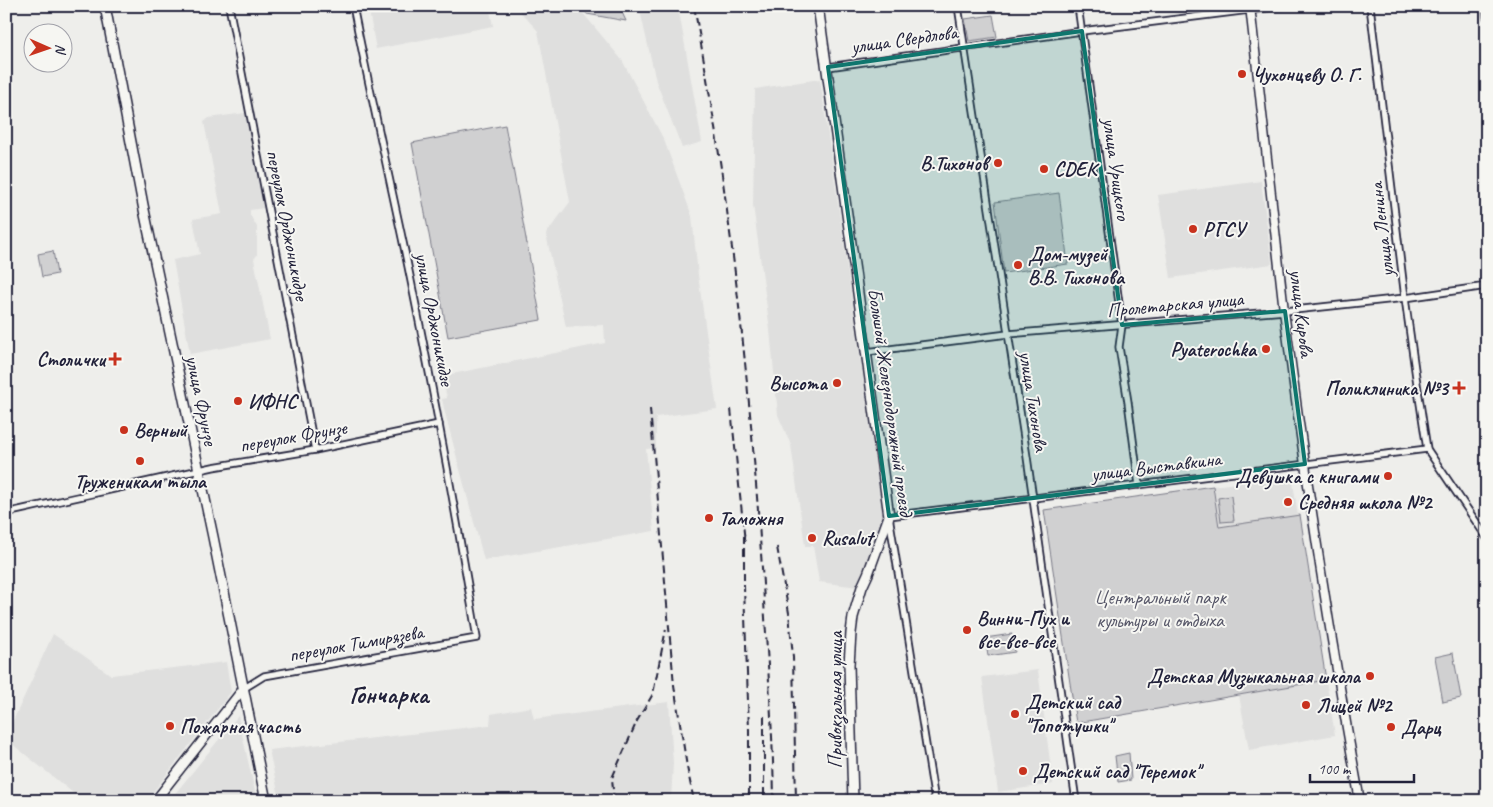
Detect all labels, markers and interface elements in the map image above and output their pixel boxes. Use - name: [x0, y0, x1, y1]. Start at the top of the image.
- street label: улица Свердлова: [848, 19, 961, 59]
- north arrow: [22, 22, 72, 72]
- text: N: [52, 44, 69, 55]
- place label: Чухонцеву О. Г.: [1252, 62, 1362, 87]
- marker: Чухонцеву О. Г.: [1236, 68, 1248, 80]
- street label: улица Урицкого: [1097, 115, 1136, 223]
- street label: переулок Орджоникидзе: [261, 148, 315, 304]
- place label: В.Тихонов: [920, 151, 992, 176]
- marker: В.Тихонов: [992, 157, 1004, 169]
- place label: CDEK: [1054, 157, 1100, 182]
- marker: CDEK: [1038, 163, 1050, 175]
- street label: улица Ленина: [1363, 179, 1400, 280]
- place label: РГСУ: [1203, 217, 1248, 242]
- marker: РГСУ: [1187, 223, 1199, 235]
- place label: Дом-музей В.В. Тихонова: [1028, 242, 1126, 290]
- street label: улица Орджоникидзе: [409, 249, 460, 389]
- marker: Дом-музей В.В. Тихонова: [1012, 259, 1024, 271]
- street label: улица Кирова: [1284, 267, 1320, 360]
- street label: Пролетарская улица: [1106, 286, 1246, 323]
- street label: Большой Железнодорожный проезд: [862, 287, 919, 519]
- place label: Pyaterochka: [1170, 337, 1258, 362]
- marker: Pyaterochka: [1260, 343, 1272, 355]
- place label: Столички: [37, 347, 107, 372]
- street label: улица Тихонова: [1013, 348, 1054, 454]
- street label: улица Фрунзе: [180, 352, 224, 449]
- marker: Столички: [109, 353, 121, 365]
- place label: Высота: [769, 371, 828, 396]
- place label: Поликлиника №3: [1325, 376, 1450, 401]
- marker: Высота: [831, 377, 843, 389]
- marker: Поликлиника №3: [1452, 381, 1466, 395]
- place label: ИФНС: [248, 389, 299, 414]
- marker: ИФНС: [232, 395, 244, 407]
- street label: переулок Фрунзе: [238, 415, 350, 459]
- place label: Верный: [134, 418, 189, 443]
- marker: Верный: [118, 424, 130, 436]
- street label: улица Выставкина: [1089, 446, 1224, 487]
- marker: Труженикам тыла: [134, 455, 146, 467]
- place label: Девушка с книгами: [1236, 464, 1380, 490]
- place label: Труженикам тыла: [74, 469, 208, 494]
- marker: Девушка с книгами: [1382, 470, 1394, 482]
- place label: Средняя школа №2: [1298, 490, 1433, 515]
- marker: Средняя школа №2: [1282, 496, 1294, 508]
- place label: Таможня: [719, 506, 784, 531]
- marker: Таможня: [703, 512, 715, 524]
- place label: Rusalut: [822, 526, 876, 551]
- marker: Rusalut: [806, 532, 818, 544]
- park label: Центральный парк культуры и отдыха: [1094, 585, 1227, 633]
- place label: Винни-Пух и все-все-все: [977, 606, 1071, 654]
- street label: переулок Тимирязева: [287, 619, 427, 669]
- marker: Винни-Пух и все-все-все: [961, 624, 973, 636]
- street label: Привокзальная улица: [823, 630, 849, 768]
- place label: Детская Музыкальная школа: [1147, 664, 1361, 690]
- marker: Детская Музыкальная школа: [1364, 670, 1376, 682]
- district label: Гончарка: [349, 679, 431, 711]
- place label: Детский сад "Топотушки": [1025, 690, 1122, 738]
- place label: Лицей №2: [1316, 693, 1394, 718]
- marker: Лицей №2: [1300, 699, 1312, 711]
- marker: Детский сад "Топотушки": [1009, 708, 1021, 720]
- place label: Пожарная часть: [180, 714, 301, 739]
- place label: Дарц: [1401, 715, 1442, 740]
- marker: Пожарная часть: [164, 720, 176, 732]
- marker: Дарц: [1385, 721, 1397, 733]
- scale bar: [1310, 752, 1414, 784]
- place label: Детский сад "Теремок": [1033, 759, 1204, 784]
- text: 100 m: [1318, 760, 1352, 779]
- marker: Детский сад "Теремок": [1017, 765, 1029, 777]

